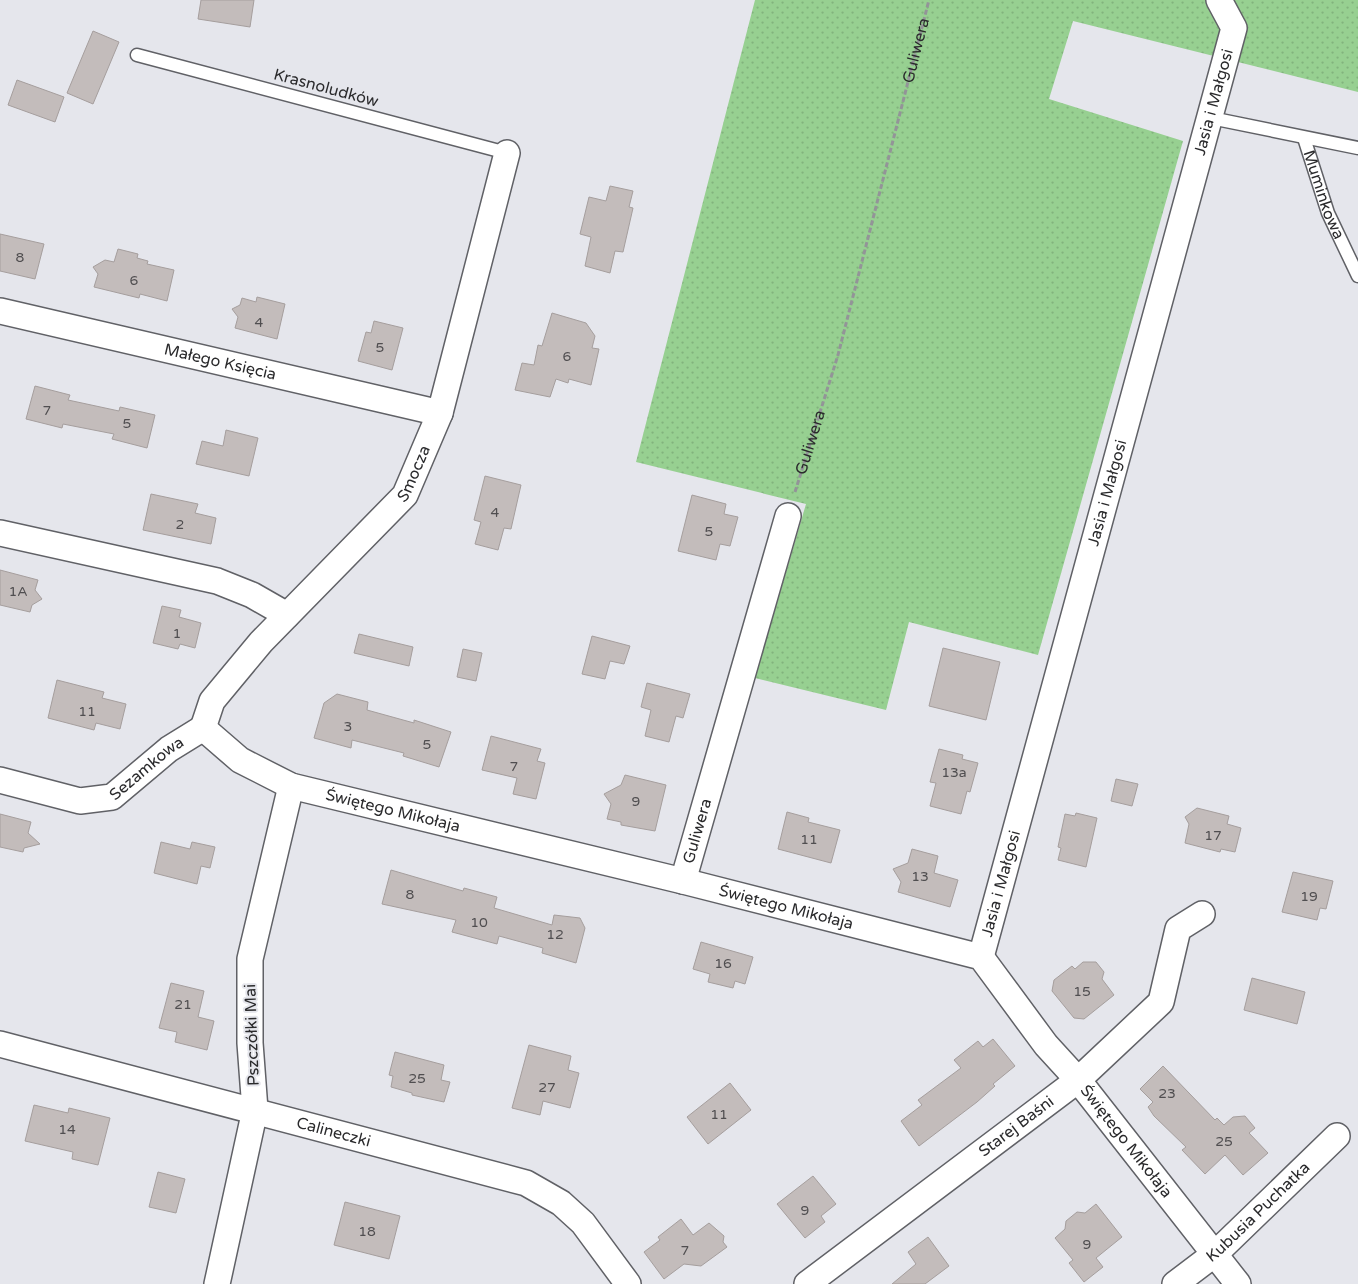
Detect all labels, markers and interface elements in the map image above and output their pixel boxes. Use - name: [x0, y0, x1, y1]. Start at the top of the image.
- street label: Guliwera: [898, 16, 934, 85]
- street label: Jasia i Małgosi: [1190, 47, 1238, 158]
- street label: Krasnoludków: [271, 64, 381, 112]
- street label: Muminkowa: [1299, 148, 1349, 242]
- house number: 8: [16, 249, 25, 266]
- house number: 6: [130, 272, 139, 289]
- house number: 4: [255, 314, 264, 331]
- street label: Małego Księcia: [162, 339, 278, 385]
- house number: 5: [376, 339, 384, 356]
- house number: 6: [563, 348, 572, 365]
- house number: 7: [43, 402, 51, 419]
- street label: Guliwera: [791, 408, 830, 477]
- house number: 5: [123, 415, 131, 432]
- street label: Jasia i Małgosi: [1083, 437, 1131, 548]
- street label: Smocza: [393, 442, 435, 507]
- house number: 4: [491, 504, 500, 521]
- house number: 2: [176, 516, 184, 533]
- house number: 5: [705, 523, 713, 540]
- house number: 1A: [8, 583, 28, 600]
- house number: 1: [173, 625, 181, 642]
- house number: 11: [78, 703, 96, 720]
- house number: 3: [344, 718, 352, 735]
- street label: Sezamkowa: [105, 732, 188, 805]
- house number: 5: [423, 736, 431, 753]
- house number: 7: [510, 758, 518, 775]
- house number: 13a: [941, 764, 967, 781]
- street label: Świętego Mikołaja: [323, 785, 462, 837]
- house number: 9: [632, 793, 640, 810]
- street label: Guliwera: [679, 796, 716, 866]
- house number: 17: [1204, 827, 1222, 844]
- street label: Jasia i Małgosi: [977, 828, 1025, 939]
- house number: 11: [800, 831, 818, 848]
- house number: 13: [911, 868, 929, 885]
- street label: Świętego Mikołaja: [717, 881, 856, 934]
- house number: 8: [406, 886, 415, 903]
- house number: 19: [1300, 888, 1318, 905]
- house number: 10: [470, 914, 488, 931]
- house number: 12: [546, 926, 564, 943]
- house number: 16: [714, 955, 732, 972]
- house number: 15: [1073, 983, 1091, 1000]
- street label: Pszczółki Mai: [240, 984, 264, 1086]
- house number: 21: [174, 996, 192, 1013]
- house number: 25: [408, 1070, 426, 1087]
- house number: 27: [538, 1079, 556, 1096]
- street label: Świętego Mikołaja: [1076, 1081, 1177, 1202]
- house number: 23: [1158, 1085, 1176, 1102]
- street label: Starej Baśni: [975, 1092, 1058, 1161]
- house number: 11: [710, 1106, 728, 1123]
- street label: Calineczki: [294, 1113, 373, 1152]
- house number: 14: [58, 1121, 76, 1138]
- house number: 25: [1215, 1133, 1233, 1150]
- street label: Kubusia Puchatka: [1202, 1158, 1314, 1267]
- house number: 9: [801, 1202, 809, 1219]
- house number: 18: [358, 1223, 376, 1240]
- house number: 9: [1083, 1236, 1091, 1253]
- house number: 7: [681, 1242, 689, 1259]

